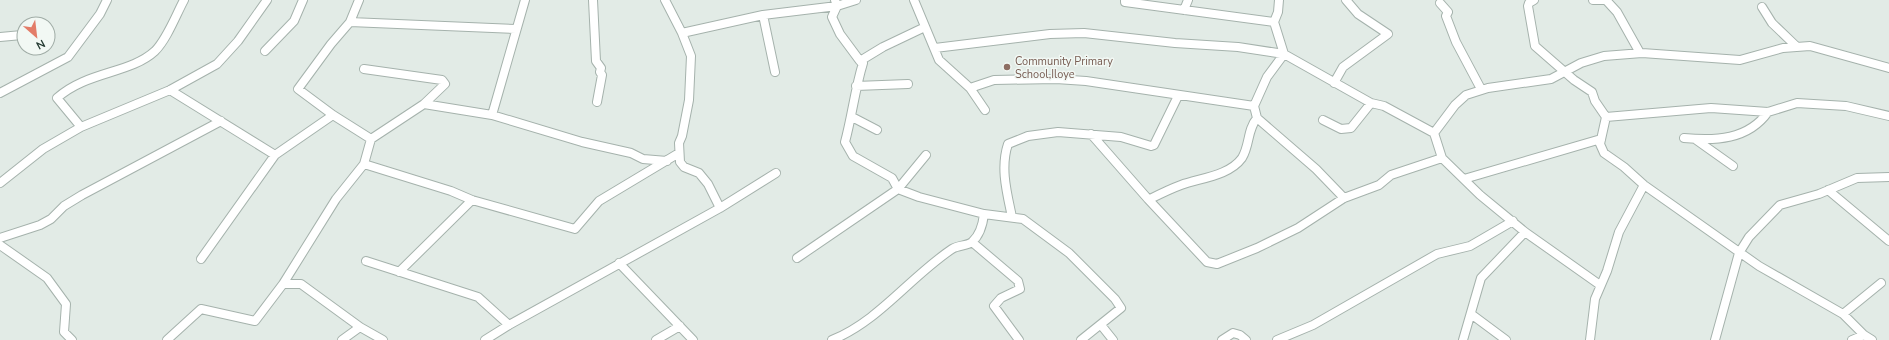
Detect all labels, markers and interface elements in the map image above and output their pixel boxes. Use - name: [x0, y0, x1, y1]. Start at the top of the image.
- north arrow: [16, 16, 56, 56]
- text: N: [33, 36, 48, 53]
- place label: Community Primary School,Iloye: [1015, 54, 1113, 82]
- marker: Community Primary School,Iloye: [1002, 62, 1012, 72]

